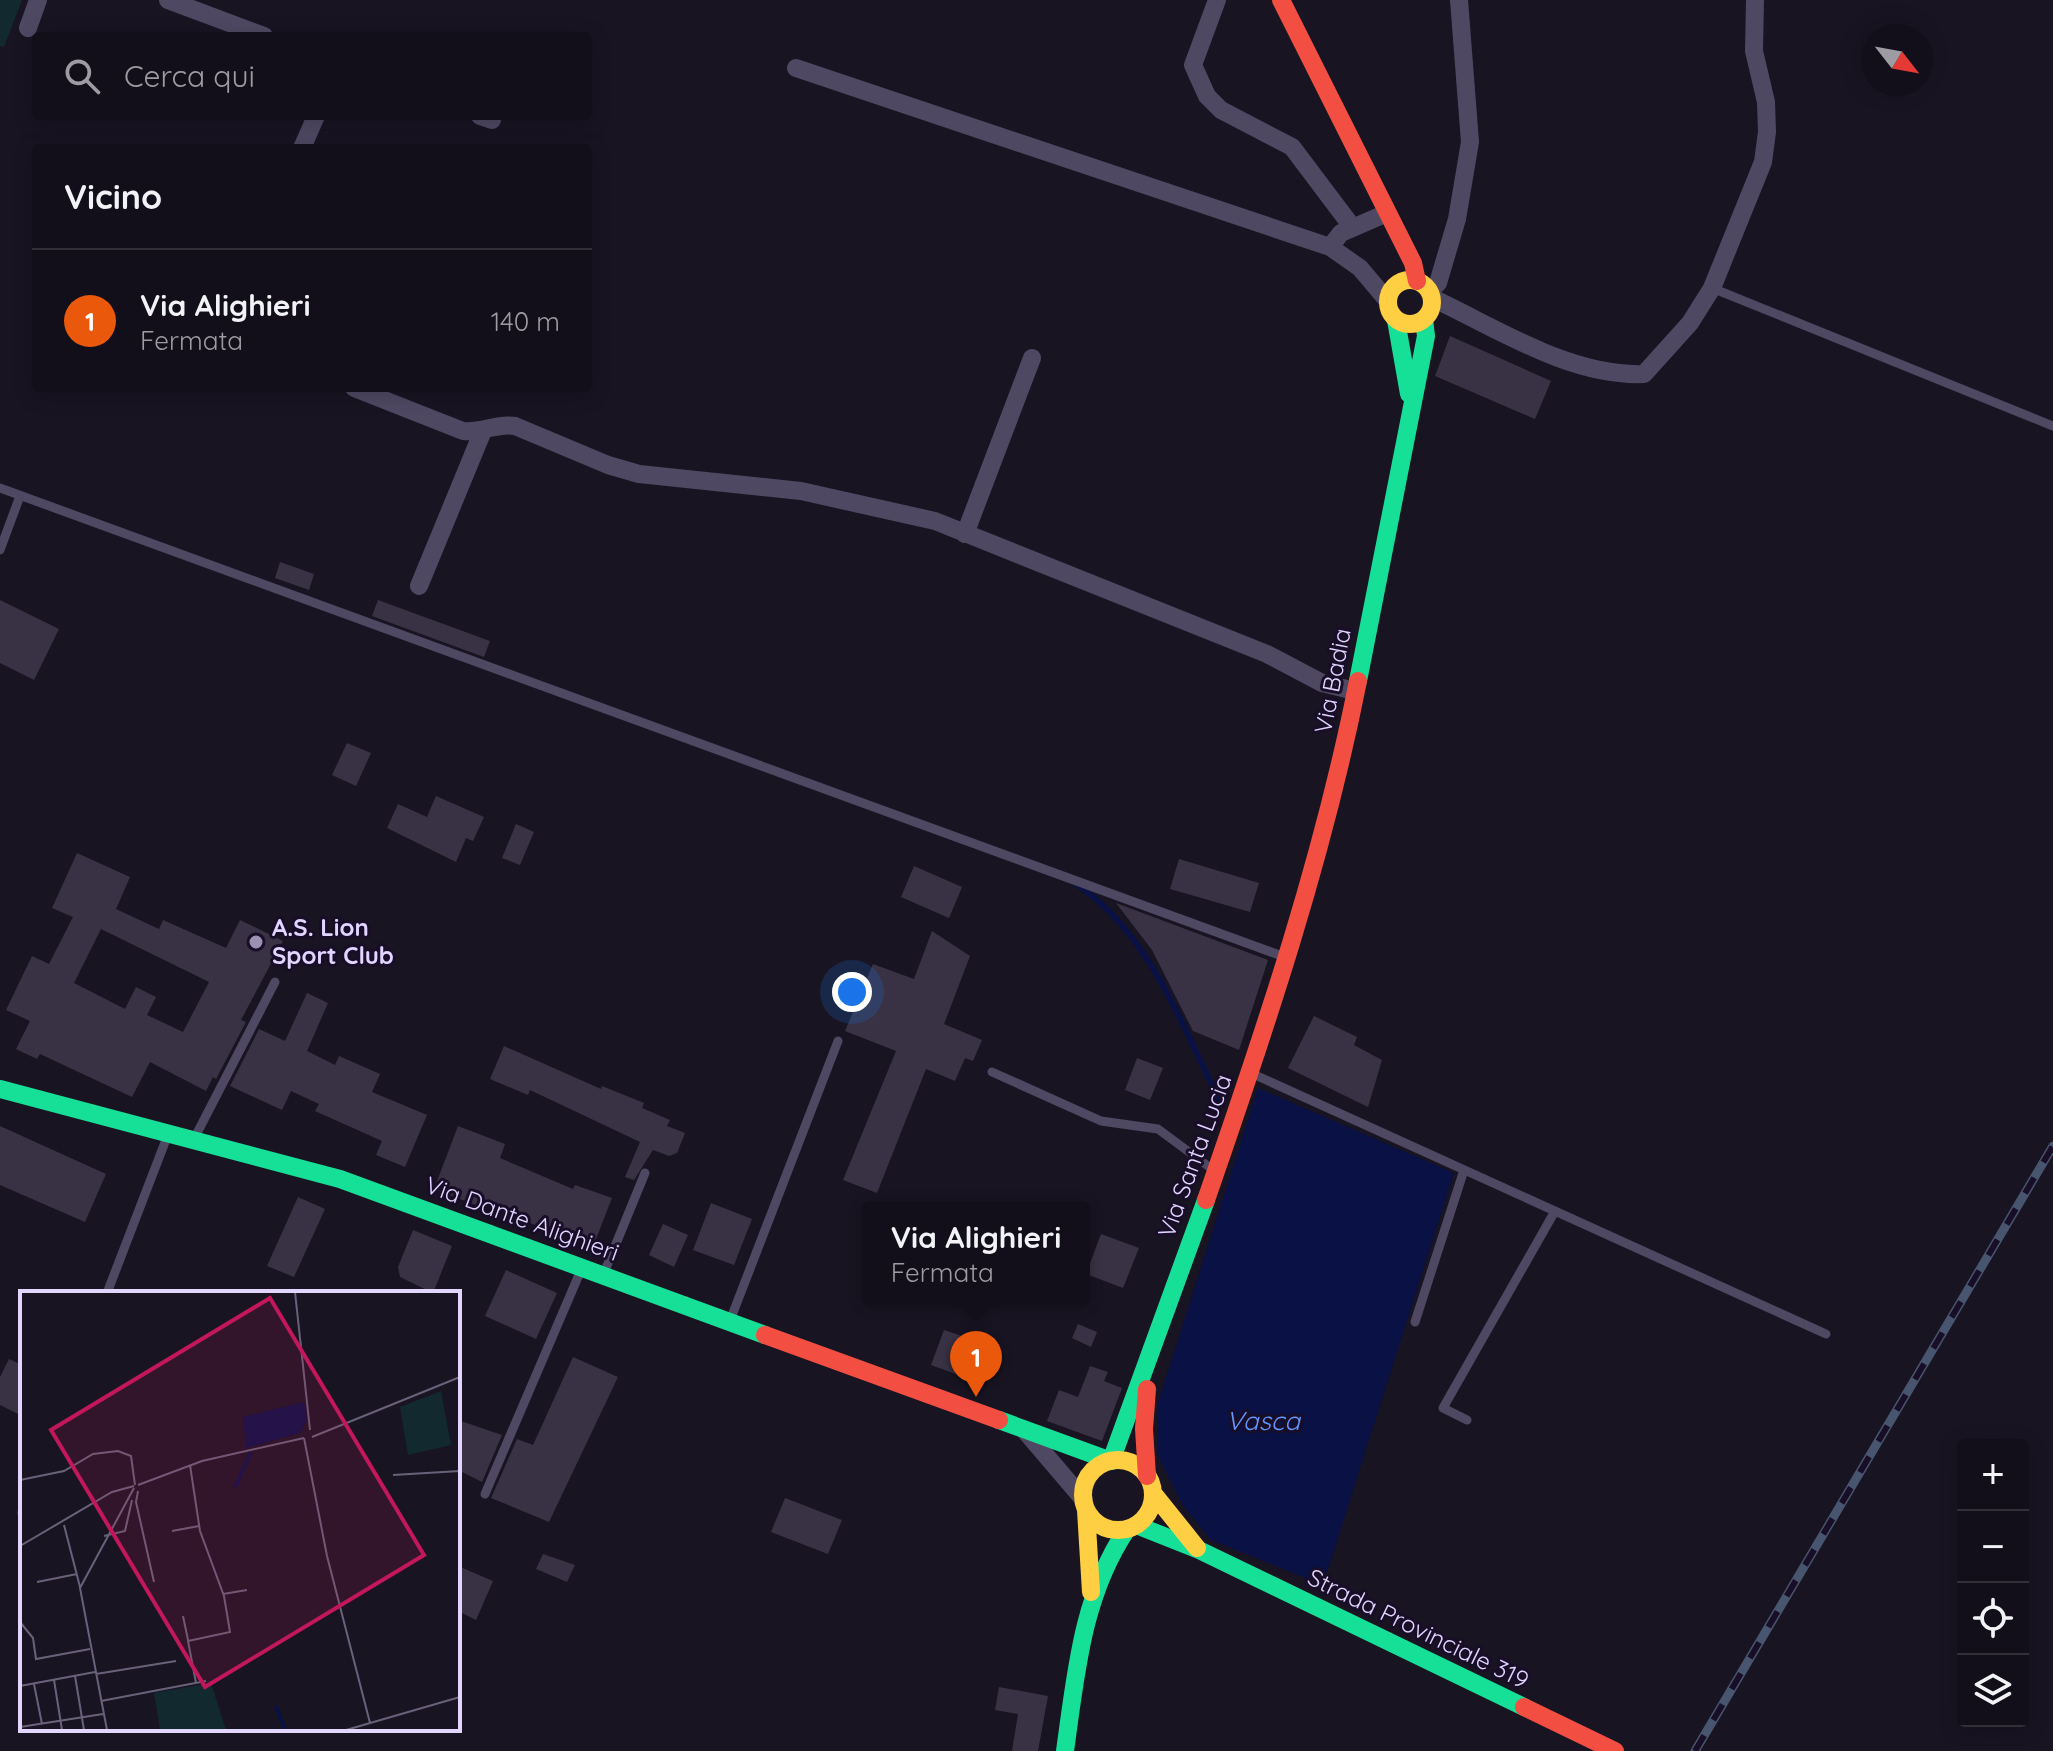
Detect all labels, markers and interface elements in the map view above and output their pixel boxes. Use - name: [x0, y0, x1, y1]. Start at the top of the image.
- north arrow: [1861, 24, 1933, 96]
- search box: [32, 32, 592, 120]
- icon: search: [60, 54, 104, 98]
- text: Cerca qui: [124, 57, 255, 95]
- text: Vicino: [64, 175, 162, 218]
- text: Via Alighieri: [140, 286, 311, 324]
- text: 1: [85, 305, 95, 338]
- text: 140 m: [491, 305, 560, 338]
- text: Fermata: [140, 324, 243, 357]
- street label: Via Badia: [1307, 626, 1357, 736]
- place label: A.S. Lion Sport Club: [272, 912, 394, 970]
- marker: A.S. Lion Sport Club: [247, 933, 265, 951]
- your location: [832, 972, 872, 1012]
- street label: Via Santa Lucia: [1151, 1070, 1238, 1242]
- street label: Via Dante Alighieri: [421, 1169, 623, 1267]
- popup: [862, 1201, 1090, 1305]
- text: Via Alighieri: [891, 1218, 1061, 1256]
- text: Fermata: [891, 1256, 994, 1289]
- inset map: [20, 1291, 460, 1731]
- pin: 1: [950, 1331, 1002, 1397]
- water label: Vasca: [1226, 1404, 1301, 1437]
- map controls: [1957, 1439, 2029, 1727]
- button: +: [1957, 1439, 2029, 1511]
- button: −: [1957, 1511, 2029, 1583]
- street label: Strada Provinciale 319: [1303, 1562, 1534, 1695]
- button: locate: [1957, 1583, 2029, 1655]
- button: layers: [1957, 1655, 2029, 1727]

